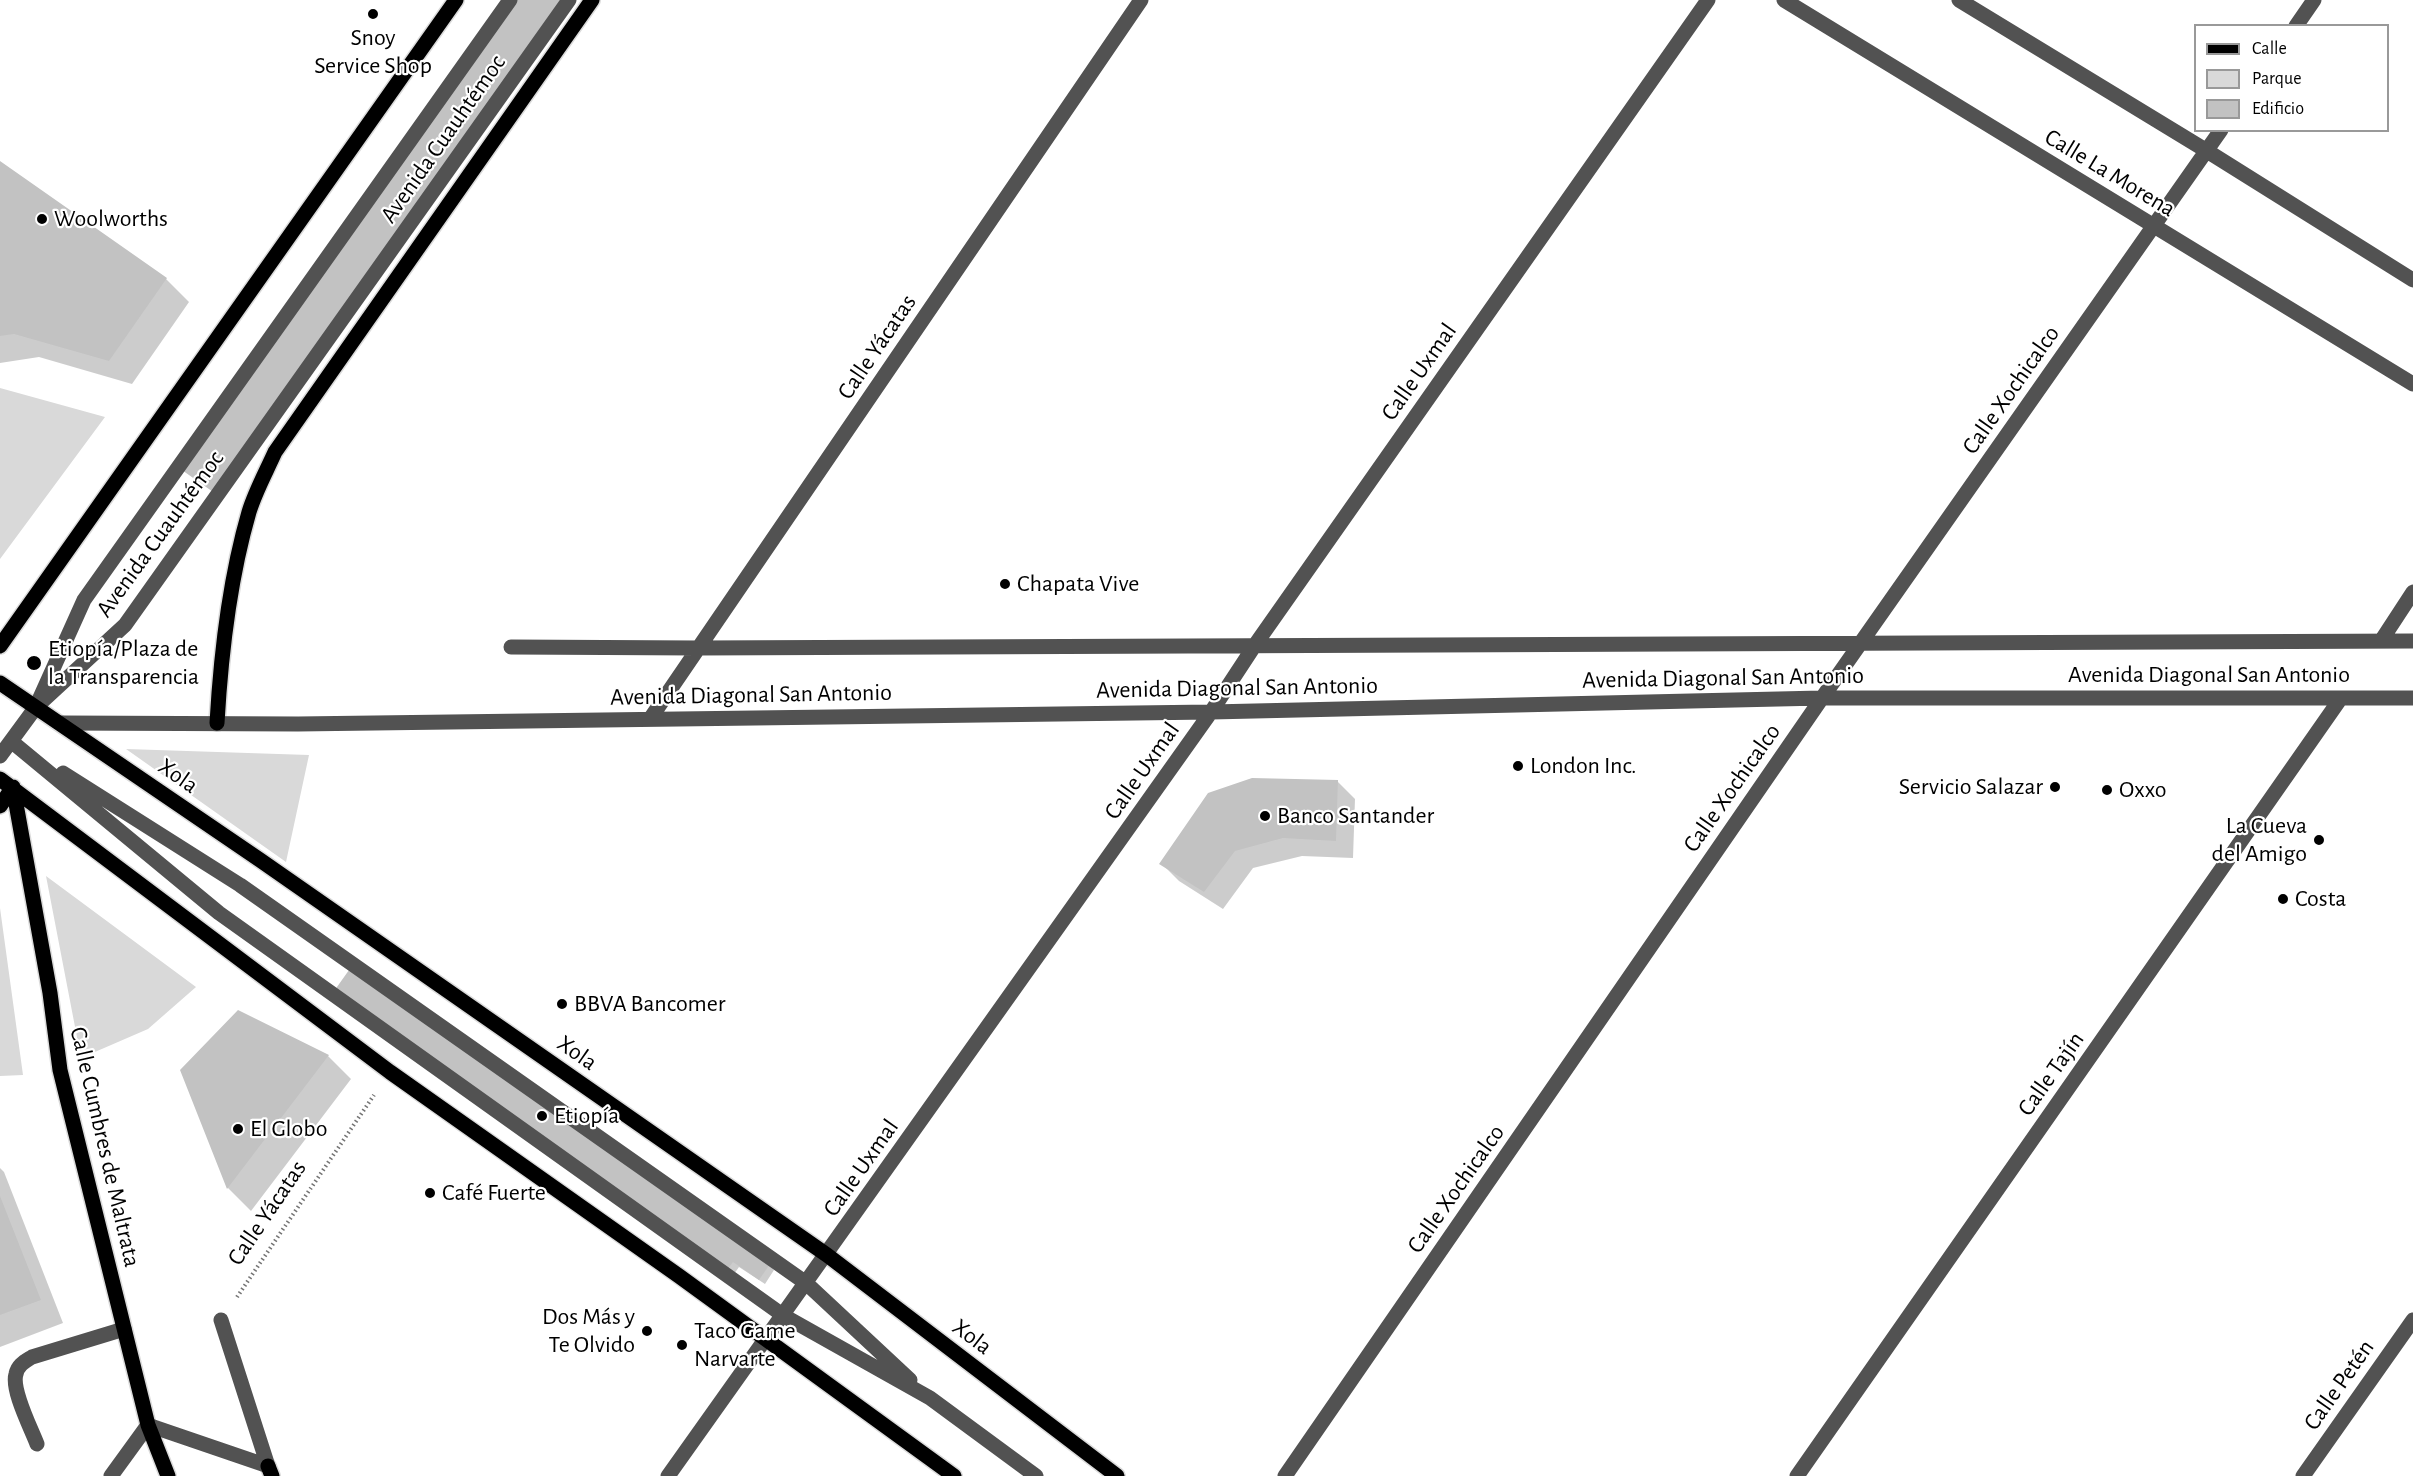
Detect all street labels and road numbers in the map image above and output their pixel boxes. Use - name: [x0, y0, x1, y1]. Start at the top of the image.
- street label: Avenida Cuauhtémoc: [374, 49, 512, 229]
- street label: Calle La Morena: [2039, 123, 2181, 223]
- street label: Calle Yácatas: [831, 289, 923, 405]
- street label: Calle Uxmal: [1375, 318, 1463, 426]
- street label: Calle Xochicalco: [1956, 320, 2066, 460]
- street label: Avenida Cuauhtémoc: [90, 445, 230, 623]
- street label: Avenida Diagonal San Antonio: [1582, 661, 1864, 695]
- street label: Avenida Diagonal San Antonio: [2068, 661, 2350, 689]
- street label: Avenida Diagonal San Antonio: [1096, 671, 1378, 705]
- street label: Avenida Diagonal San Antonio: [610, 678, 892, 712]
- street label: Calle Uxmal: [1098, 717, 1186, 825]
- street label: Calle Xochicalco: [1677, 718, 1787, 858]
- street label: Xola: [152, 752, 204, 800]
- street label: Calle Cumbres de Maltrata: [63, 1024, 147, 1270]
- street label: Calle Tajín: [2012, 1026, 2090, 1122]
- street label: Xola: [551, 1029, 603, 1077]
- street label: Calle Uxmal: [817, 1114, 905, 1222]
- street label: Calle Xochicalco: [1401, 1119, 1511, 1259]
- street label: Calle Yácatas: [221, 1155, 313, 1271]
- street label: Xola: [946, 1313, 998, 1361]
- street label: Calle Petén: [2297, 1334, 2381, 1436]

